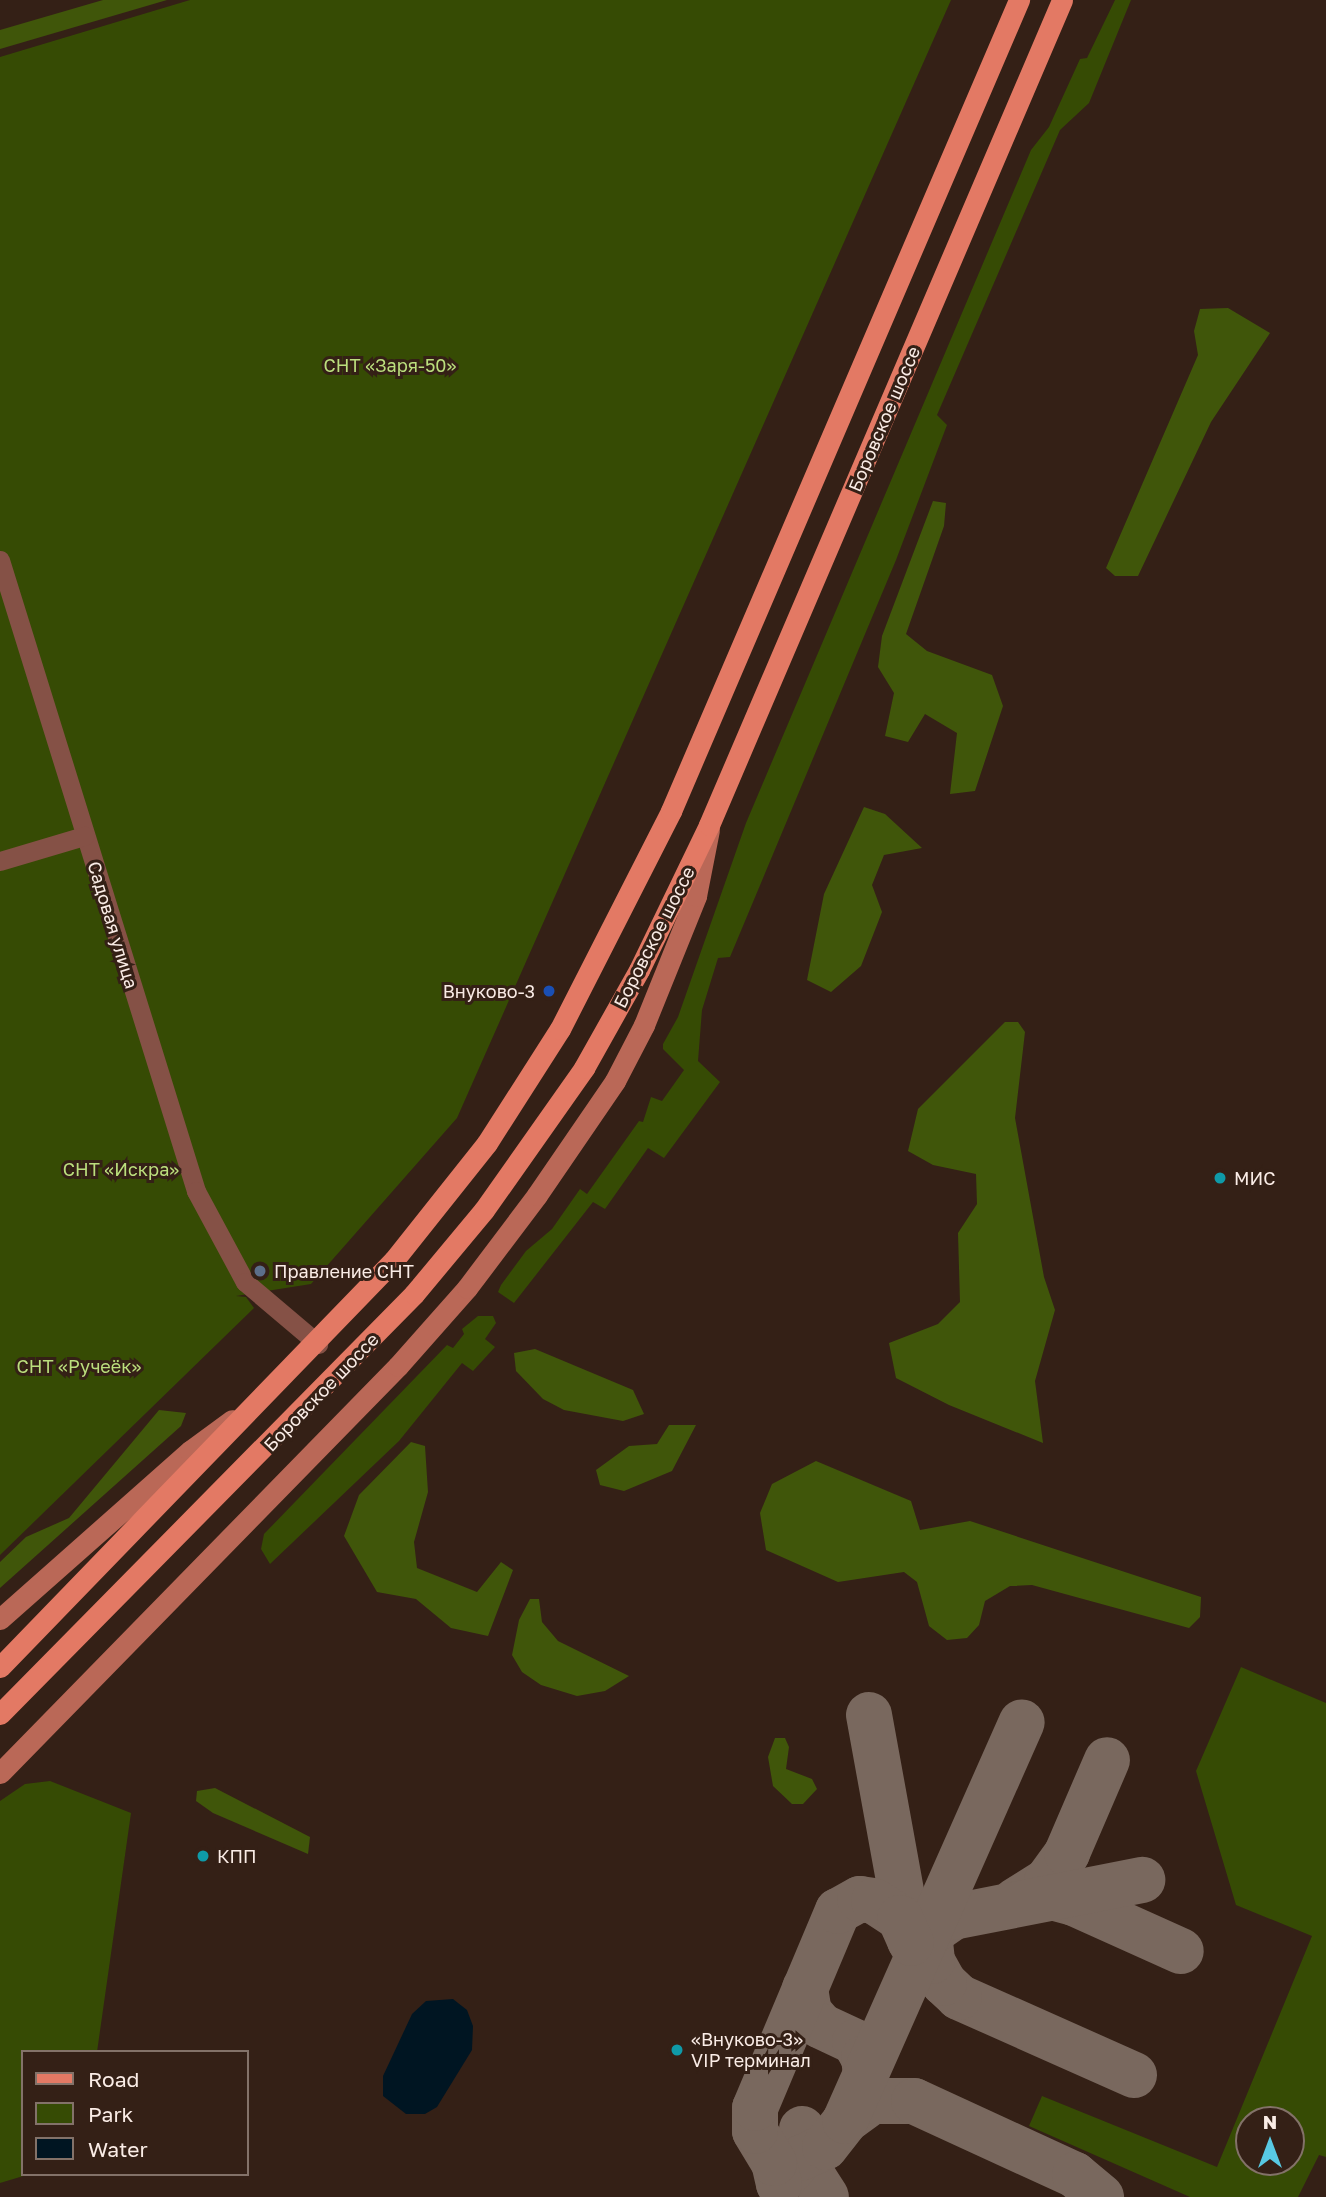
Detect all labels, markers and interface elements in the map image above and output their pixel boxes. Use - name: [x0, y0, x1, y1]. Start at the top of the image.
- street label: Боровское шоссе: [844, 343, 924, 495]
- park label: СНТ «Заря-50»: [324, 354, 456, 376]
- street label: Садовая улица: [83, 859, 143, 991]
- street label: Боровское шоссе: [609, 863, 699, 1011]
- place label: Внуково-3: [443, 980, 535, 1002]
- marker: Внуково-3: [541, 983, 557, 999]
- park label: СНТ «Искра»: [63, 1158, 179, 1180]
- place label: МИС: [1234, 1167, 1275, 1189]
- marker: МИС: [1212, 1170, 1228, 1186]
- place label: Правление СНТ: [274, 1260, 414, 1282]
- marker: Правление СНТ: [252, 1263, 268, 1279]
- street label: Боровское шоссе: [259, 1328, 383, 1456]
- park label: СНТ «Ручеёк»: [16, 1355, 142, 1377]
- place label: КПП: [217, 1845, 257, 1867]
- marker: КПП: [195, 1848, 211, 1864]
- place label: «Внуково-3» VIP терминал: [691, 2029, 811, 2072]
- marker: «Внуково-3» VIP терминал: [669, 2042, 685, 2058]
- legend: [21, 2050, 248, 2176]
- text: Road: [88, 2066, 139, 2092]
- text: Park: [88, 2101, 133, 2127]
- north arrow: [1235, 2106, 1305, 2176]
- text: N: [1263, 2110, 1277, 2133]
- text: Water: [88, 2136, 148, 2162]

